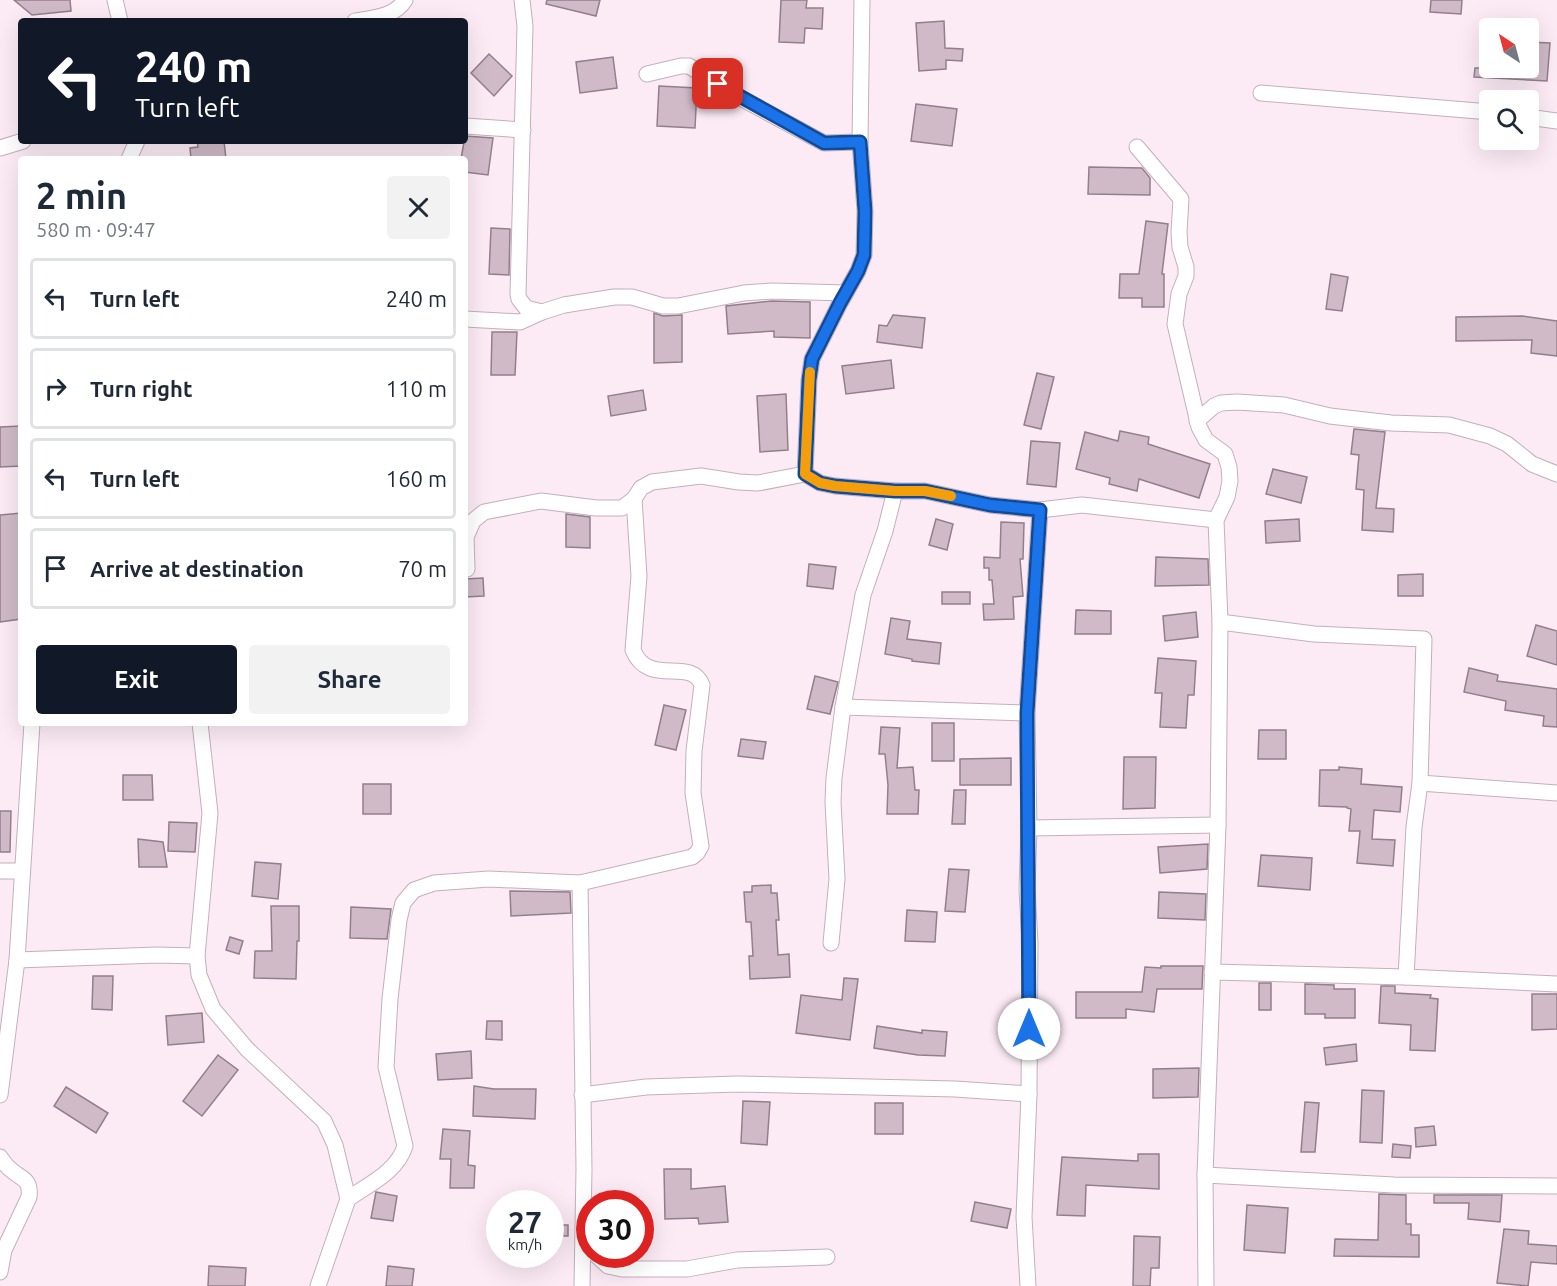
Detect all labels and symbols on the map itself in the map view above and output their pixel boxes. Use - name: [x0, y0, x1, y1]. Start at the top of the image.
- north arrow: [1479, 18, 1539, 78]
- pin: [692, 58, 743, 109]
- position arrow: [997, 997, 1061, 1061]
- speed limit sign: 30: [576, 1190, 654, 1268]

